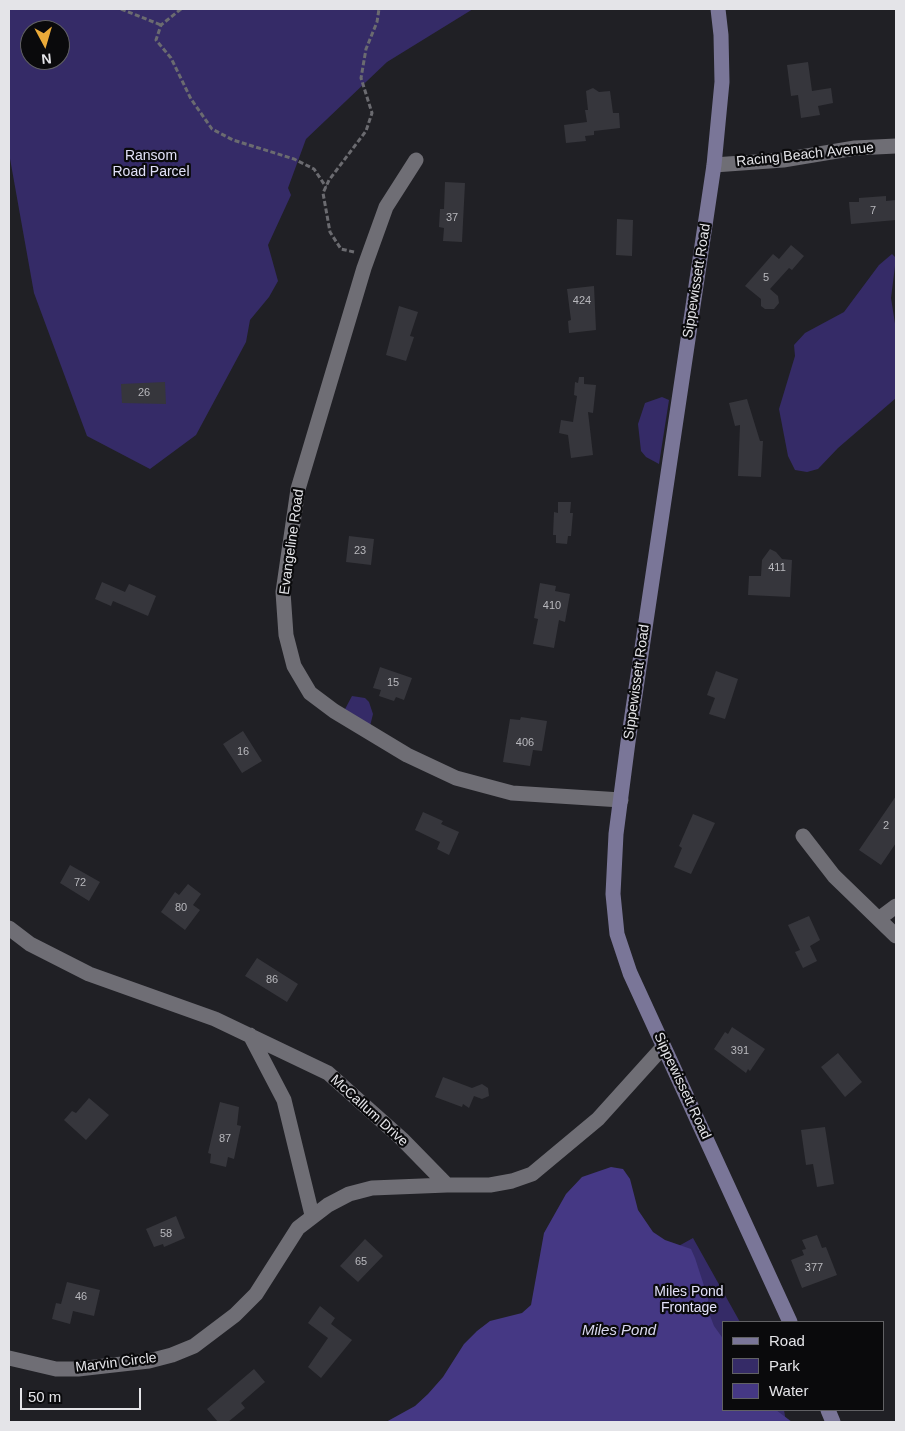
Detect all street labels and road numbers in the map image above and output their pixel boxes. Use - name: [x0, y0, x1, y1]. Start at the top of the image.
- street label: Racing Beach Avenue: [735, 139, 875, 171]
- street label: Sippewissett Road: [680, 222, 714, 340]
- street label: Evangeline Road: [276, 488, 308, 596]
- street label: Sippewissett Road: [621, 623, 653, 741]
- street label: Sippewissett Road: [650, 1030, 714, 1142]
- street label: McCallum Drive: [327, 1072, 411, 1150]
- street label: Marvin Circle: [74, 1350, 158, 1376]

